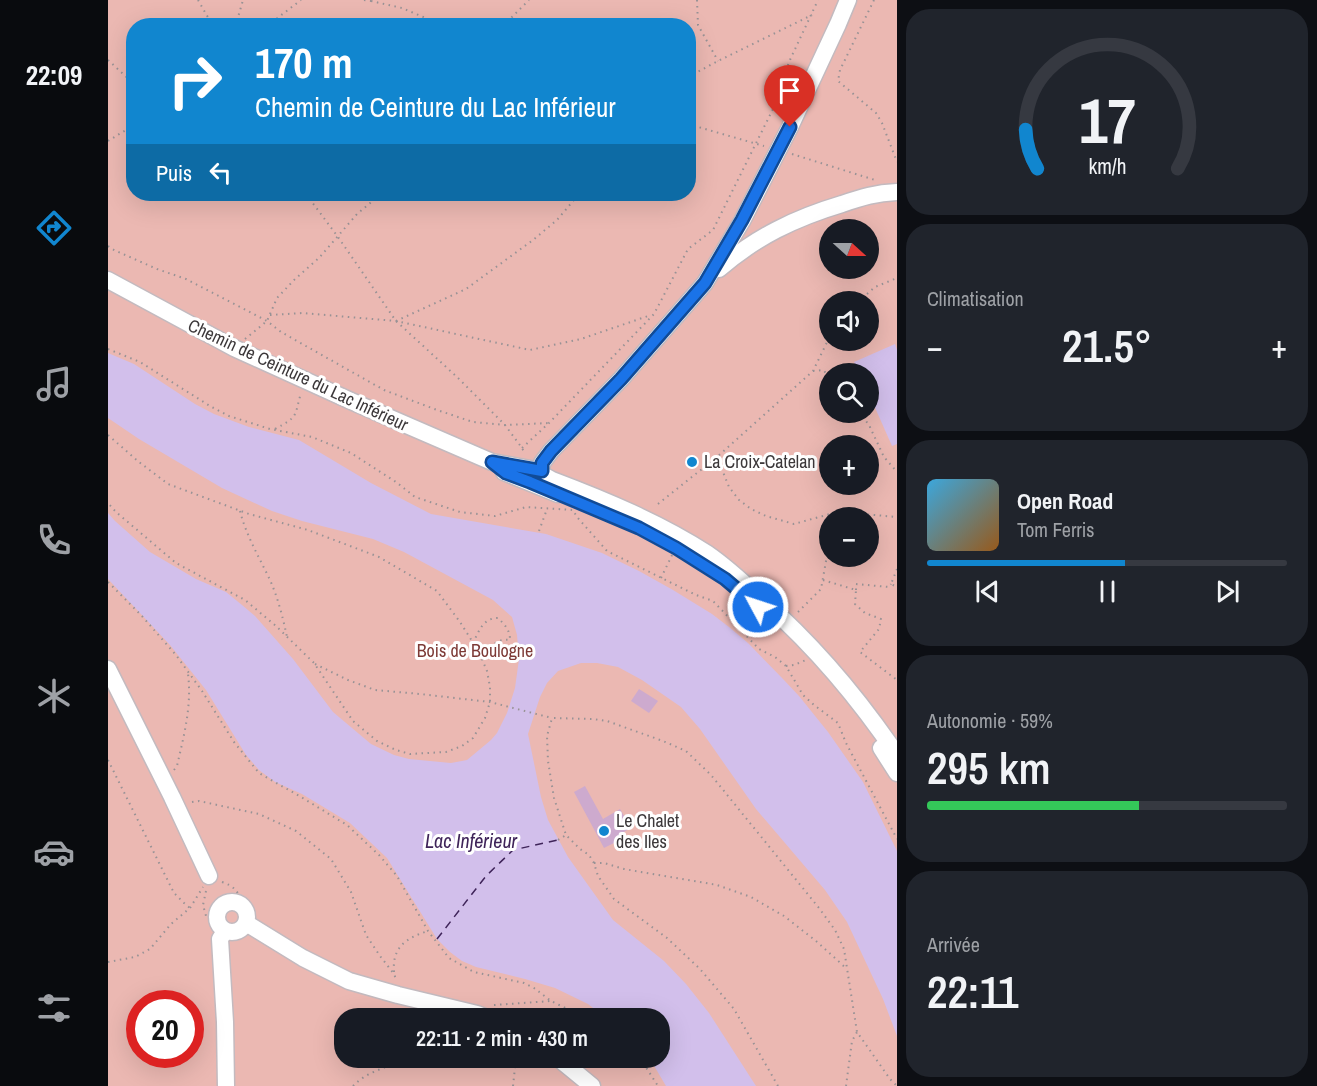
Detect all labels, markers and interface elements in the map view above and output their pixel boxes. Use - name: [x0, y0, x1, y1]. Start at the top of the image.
- text: 170 m: [255, 35, 353, 91]
- icon: right: [156, 42, 234, 120]
- text: 22:09: [26, 57, 82, 93]
- pin: [764, 65, 815, 127]
- icon: arrive: [773, 74, 806, 107]
- text: 17: [1079, 78, 1135, 162]
- text: Chemin de Ceinture du Lac Inférieur: [255, 89, 616, 125]
- text: km/h: [1088, 153, 1126, 182]
- icon: left: [204, 156, 237, 189]
- text: Puis: [156, 158, 192, 188]
- icon: directions: [33, 207, 75, 249]
- north arrow: [819, 219, 879, 279]
- map controls: [819, 219, 879, 567]
- text: Climatisation: [927, 285, 1024, 312]
- button: sound: [819, 291, 879, 351]
- street label: Chemin de Ceinture du Lac Inférieur: [184, 312, 413, 437]
- text: 21.5°: [1062, 315, 1152, 376]
- text: −: [927, 324, 943, 368]
- text: +: [1271, 324, 1287, 368]
- icon: music: [33, 363, 75, 405]
- button: search: [819, 363, 879, 423]
- button: +: [819, 435, 879, 495]
- place label: La Croix-Catelan: [704, 449, 816, 474]
- marker: La Croix-Catelan: [685, 455, 699, 469]
- text: Open Road: [1017, 486, 1113, 516]
- button: −: [819, 507, 879, 567]
- text: Tom Ferris: [1017, 516, 1095, 543]
- icon: phone: [33, 519, 75, 561]
- position arrow: [726, 575, 790, 639]
- icon: previous: [971, 575, 1004, 608]
- icon: pause: [1091, 575, 1124, 608]
- icon: next: [1211, 575, 1244, 608]
- park label: Bois de Boulogne: [417, 638, 533, 663]
- icon: climate: [33, 675, 75, 717]
- text: Autonomie · 59%: [927, 707, 1053, 734]
- text: 295 km: [927, 737, 1051, 798]
- place label: Le Chalet des Iles: [616, 808, 679, 854]
- marker: Le Chalet des Iles: [597, 824, 611, 838]
- water label: Lac Inférieur: [425, 827, 518, 854]
- icon: car: [33, 831, 75, 873]
- text: Arrivée: [927, 931, 980, 958]
- text: 22:11: [927, 961, 1018, 1022]
- icon: filters: [33, 987, 75, 1029]
- speed limit sign: 20: [126, 990, 204, 1068]
- text: 22:11 · 2 min · 430 m: [416, 1023, 588, 1053]

